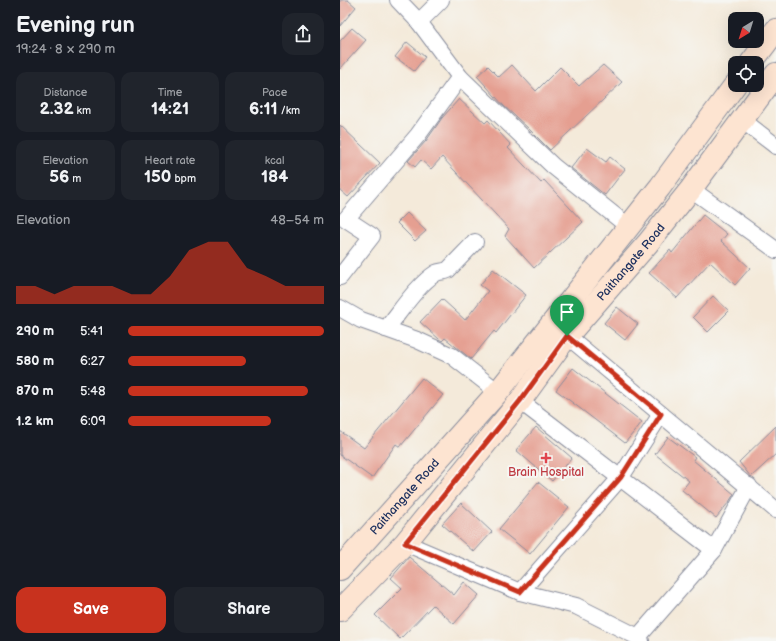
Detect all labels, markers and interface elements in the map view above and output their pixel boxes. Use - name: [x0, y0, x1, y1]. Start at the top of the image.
- text: Evening run: [16, 12, 135, 39]
- north arrow: [728, 12, 764, 48]
- map controls: [728, 12, 764, 92]
- button: share: [282, 13, 324, 55]
- text: 19:24 · 8 × 290 m: [16, 41, 115, 57]
- button: locate: [728, 56, 764, 92]
- text: Distance: [43, 86, 87, 99]
- text: Time: [158, 86, 182, 99]
- text: Pace: [262, 86, 287, 99]
- text: 2.32: [40, 99, 74, 119]
- text: 14:21: [151, 99, 189, 119]
- text: 6:11: [249, 99, 278, 119]
- text: km: [74, 104, 91, 117]
- text: /km: [278, 104, 300, 117]
- text: Elevation: [42, 154, 88, 167]
- text: Heart rate: [145, 154, 195, 167]
- text: kcal: [265, 154, 285, 167]
- text: 56: [49, 167, 69, 187]
- text: 150: [144, 167, 171, 187]
- text: 184: [261, 167, 288, 187]
- text: m: [69, 172, 81, 185]
- text: bpm: [171, 172, 196, 185]
- text: Elevation: [16, 212, 70, 228]
- text: 48–54 m: [270, 212, 324, 228]
- street label: Paithangate Road: [594, 220, 668, 304]
- pin: [550, 295, 584, 336]
- icon: arrive: [556, 301, 578, 323]
- text: 290 m: [16, 323, 54, 339]
- text: 5:41: [80, 323, 103, 339]
- text: 580 m: [16, 353, 54, 369]
- text: 6:27: [80, 353, 105, 369]
- text: 870 m: [16, 383, 54, 399]
- text: 5:48: [80, 383, 106, 399]
- text: 1.2 km: [16, 413, 54, 429]
- text: 6:09: [80, 413, 106, 429]
- marker: Brain Hospital: [540, 452, 552, 464]
- street label: Paithangate Road: [367, 455, 443, 538]
- place label: Brain Hospital: [508, 465, 584, 480]
- button: Save: [16, 587, 166, 633]
- button: Share: [174, 587, 324, 633]

